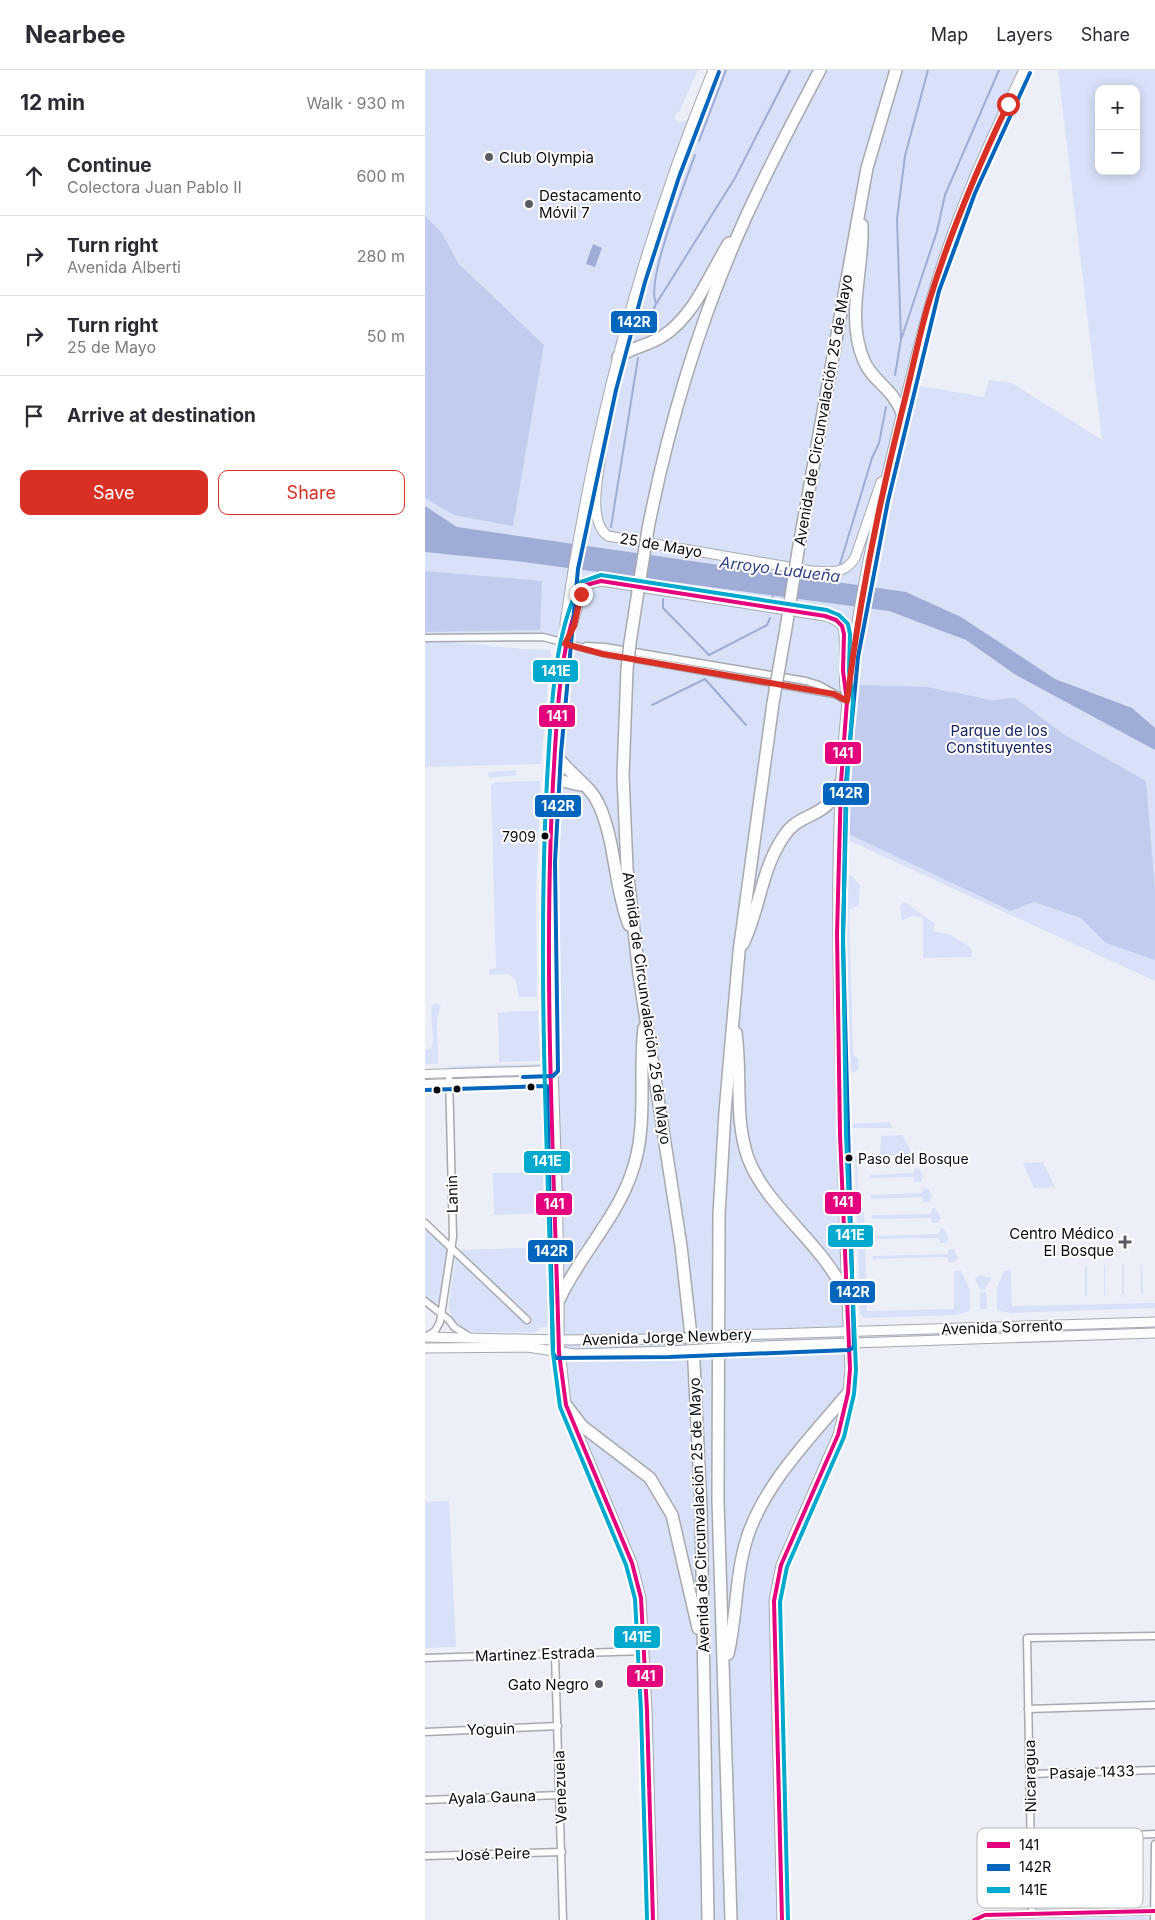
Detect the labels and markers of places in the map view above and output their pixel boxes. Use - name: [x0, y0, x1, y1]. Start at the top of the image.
- place label: Club Olympia: [499, 148, 594, 167]
- marker: Club Olympia: [483, 151, 495, 163]
- place label: Destacamento Móvil 7: [539, 186, 642, 222]
- marker: Destacamento Móvil 7: [523, 198, 535, 210]
- place label: 7909: [502, 828, 536, 845]
- marker: 7909: [540, 831, 550, 841]
- unlabelled marker: [526, 1082, 536, 1092]
- unlabelled marker: [452, 1084, 462, 1094]
- unlabelled marker: [432, 1085, 442, 1095]
- place label: Paso del Bosque: [858, 1150, 969, 1167]
- marker: Paso del Bosque: [844, 1153, 854, 1163]
- place label: Centro Médico El Bosque: [1009, 1224, 1114, 1260]
- marker: Centro Médico El Bosque: [1118, 1235, 1132, 1249]
- place label: Gato Negro: [508, 1675, 589, 1694]
- marker: Gato Negro: [593, 1678, 605, 1690]

